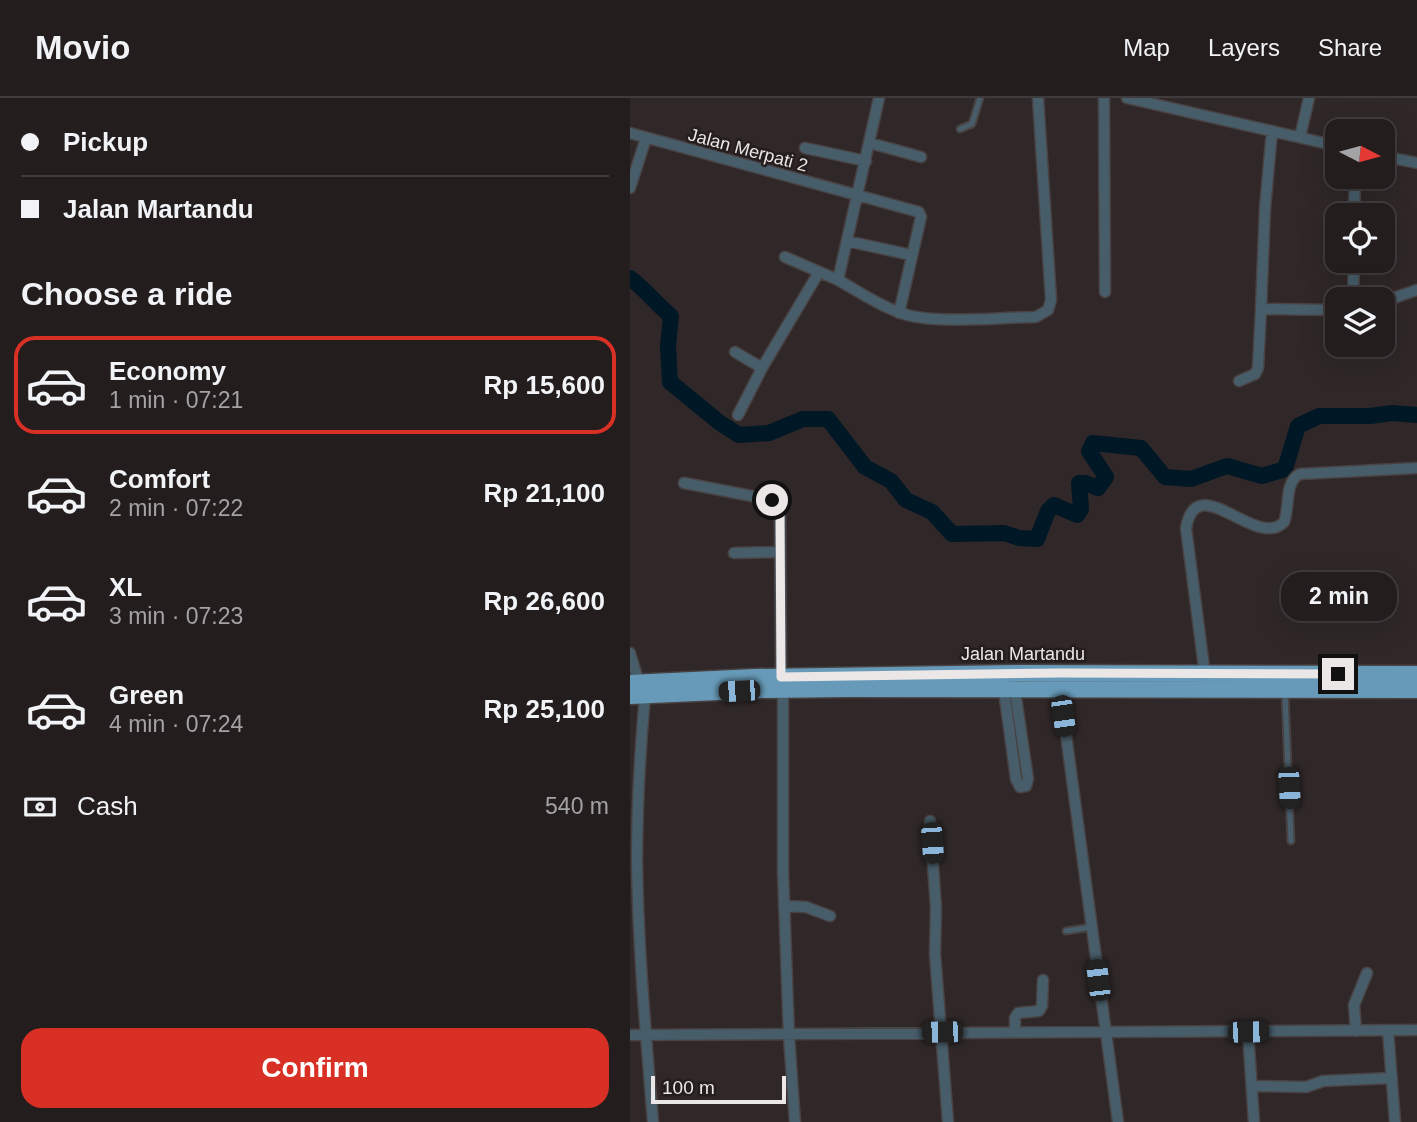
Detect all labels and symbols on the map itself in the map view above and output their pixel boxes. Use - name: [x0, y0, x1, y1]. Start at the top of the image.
- north arrow: [1325, 119, 1395, 189]
- street label: Jalan Merpati 2: [686, 124, 810, 176]
- route start: [756, 484, 788, 516]
- callout: 2 min: [1280, 573, 1396, 622]
- street label: Jalan Martandu: [961, 644, 1085, 664]
- route end: [1322, 658, 1354, 690]
- car: [718, 679, 761, 703]
- car: [1050, 694, 1077, 738]
- car: [1278, 766, 1301, 810]
- car: [921, 821, 944, 865]
- car: [1086, 958, 1111, 1002]
- car: [921, 1021, 964, 1043]
- car: [1227, 1021, 1270, 1043]
- scale bar: [651, 1073, 786, 1105]

